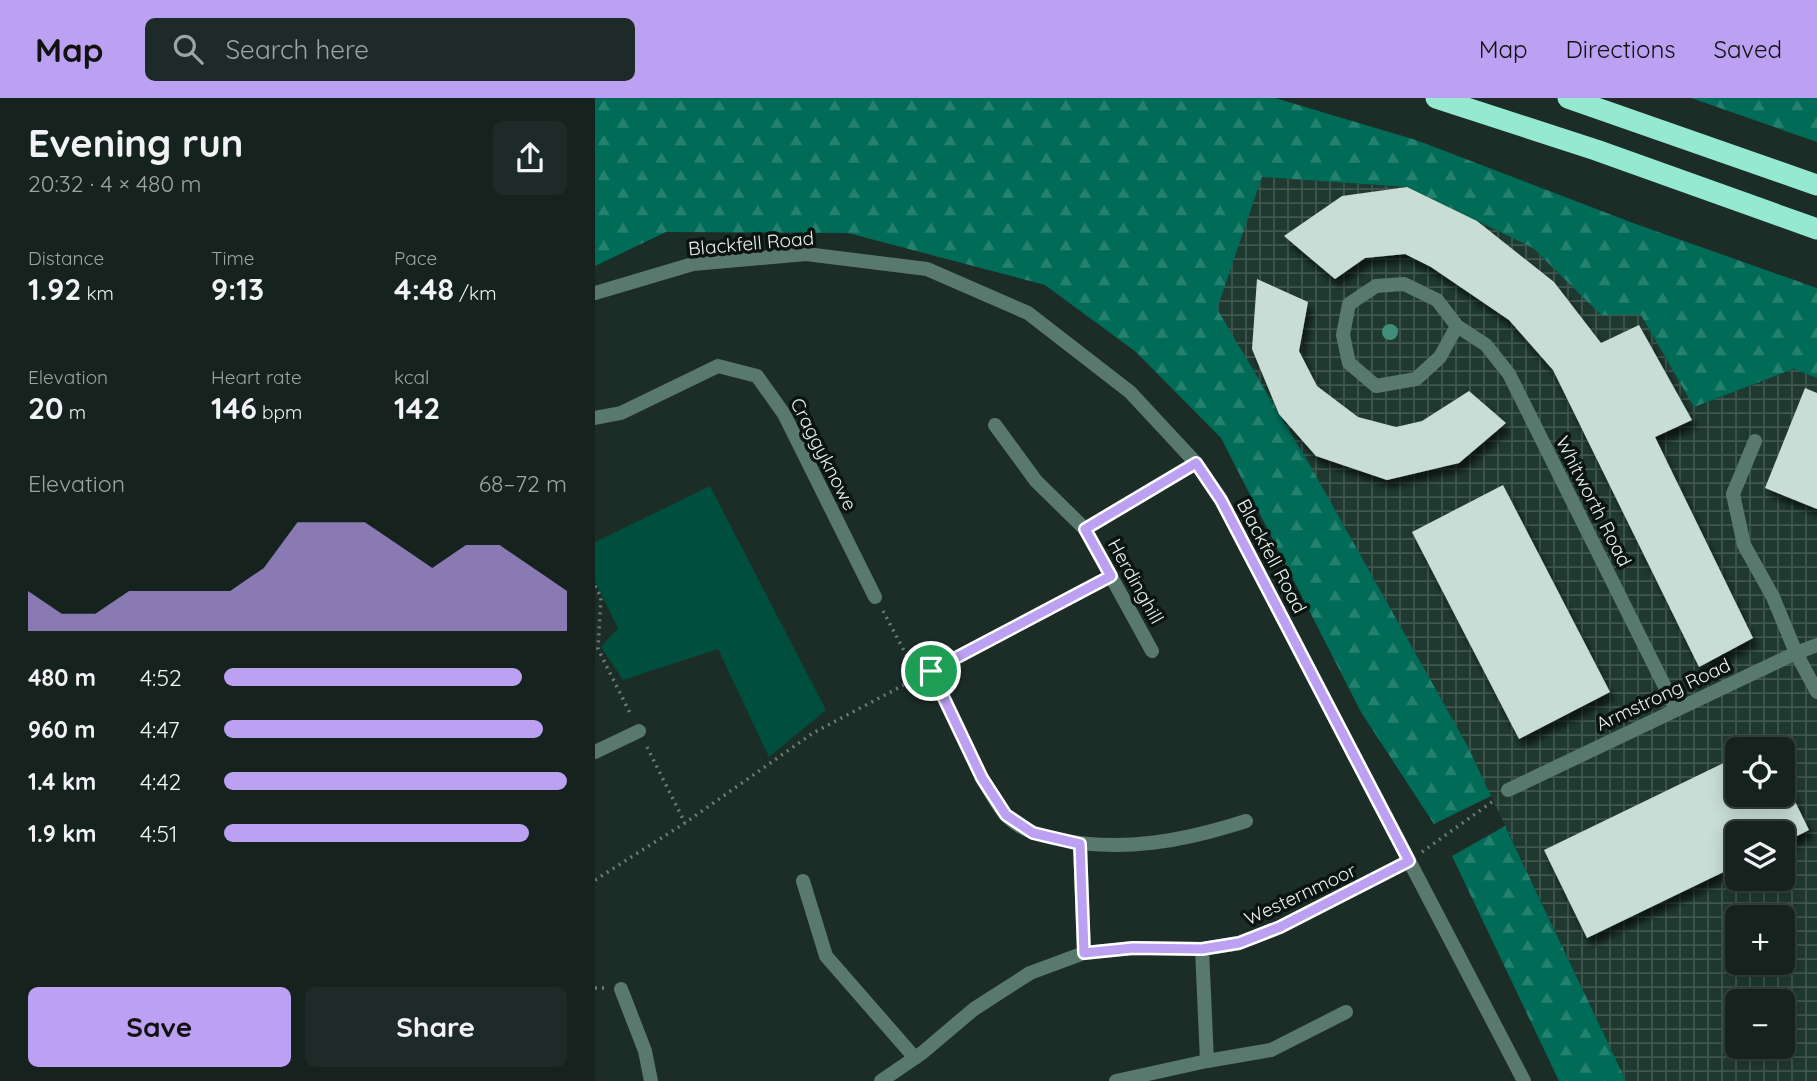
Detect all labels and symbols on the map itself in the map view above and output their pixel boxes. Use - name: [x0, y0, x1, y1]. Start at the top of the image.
- street label: Blackfell Road: [687, 226, 815, 260]
- street label: Craggyknowe: [785, 394, 863, 514]
- street label: Whitworth Road: [1551, 432, 1637, 570]
- street label: Blackfell Road: [1232, 495, 1312, 617]
- street label: Herdinghill: [1103, 534, 1169, 628]
- pin: [901, 641, 961, 701]
- street label: Armstrong Road: [1592, 652, 1734, 736]
- street label: Westernmoor: [1240, 857, 1360, 930]

